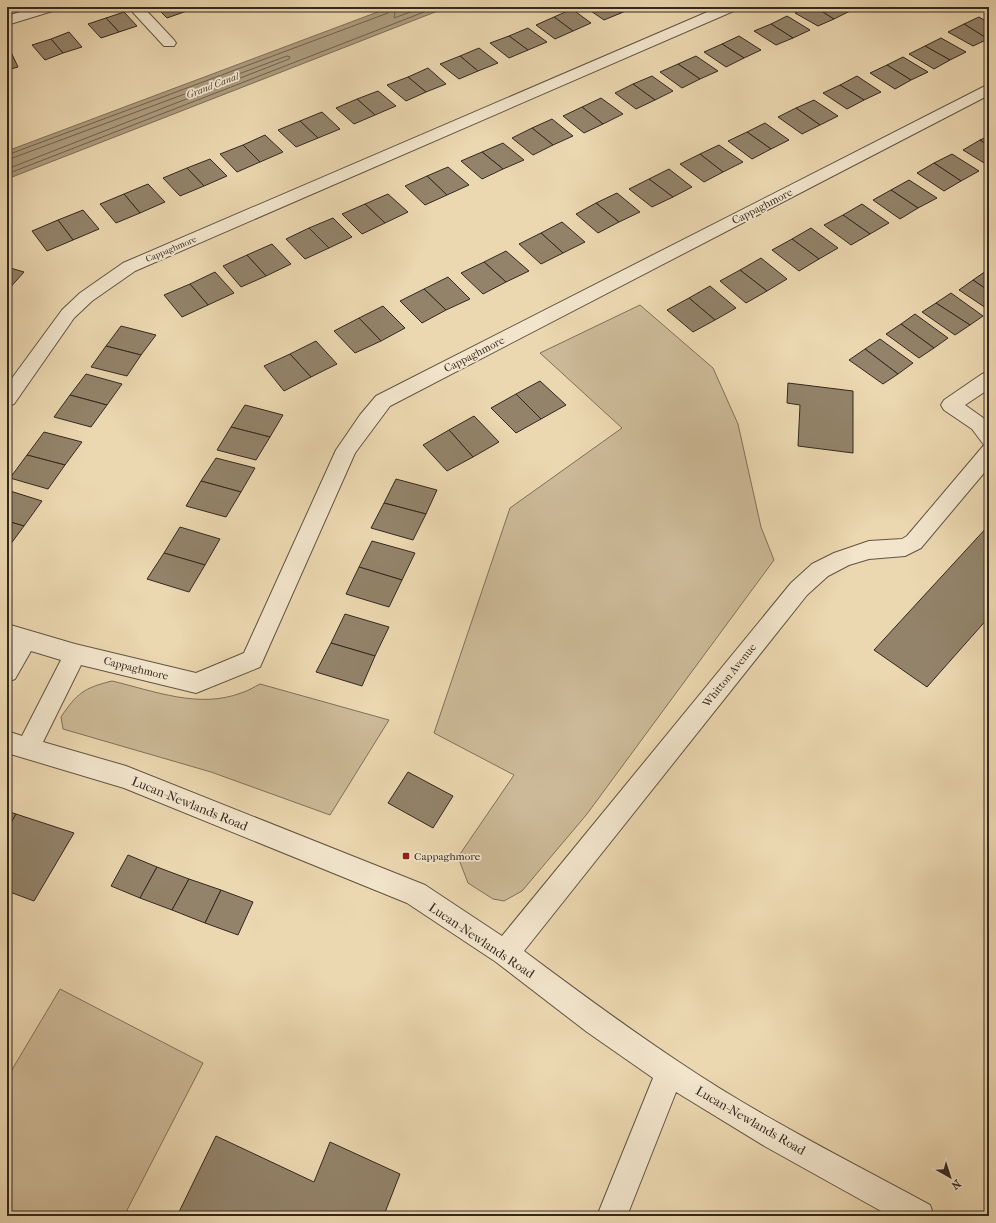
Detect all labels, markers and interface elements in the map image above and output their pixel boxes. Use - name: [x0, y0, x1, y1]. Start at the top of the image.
- water label: Grand Canal: [184, 70, 242, 101]
- street label: Cappaghmore: [730, 185, 795, 227]
- street label: Cappaghmore: [144, 234, 198, 264]
- street label: Cappaghmore: [442, 333, 507, 375]
- street label: Whitton Avenue: [699, 641, 759, 710]
- street label: Cappaghmore: [102, 654, 170, 683]
- street label: Lucan-Newlands Road: [130, 773, 251, 834]
- place label: Cappaghmore: [414, 850, 481, 863]
- marker: Cappaghmore: [401, 851, 411, 861]
- street label: Lucan-Newlands Road: [426, 900, 538, 982]
- street label: Lucan-Newlands Road: [693, 1083, 809, 1158]
- north arrow: [930, 1157, 970, 1197]
- text: N: [948, 1177, 963, 1192]

